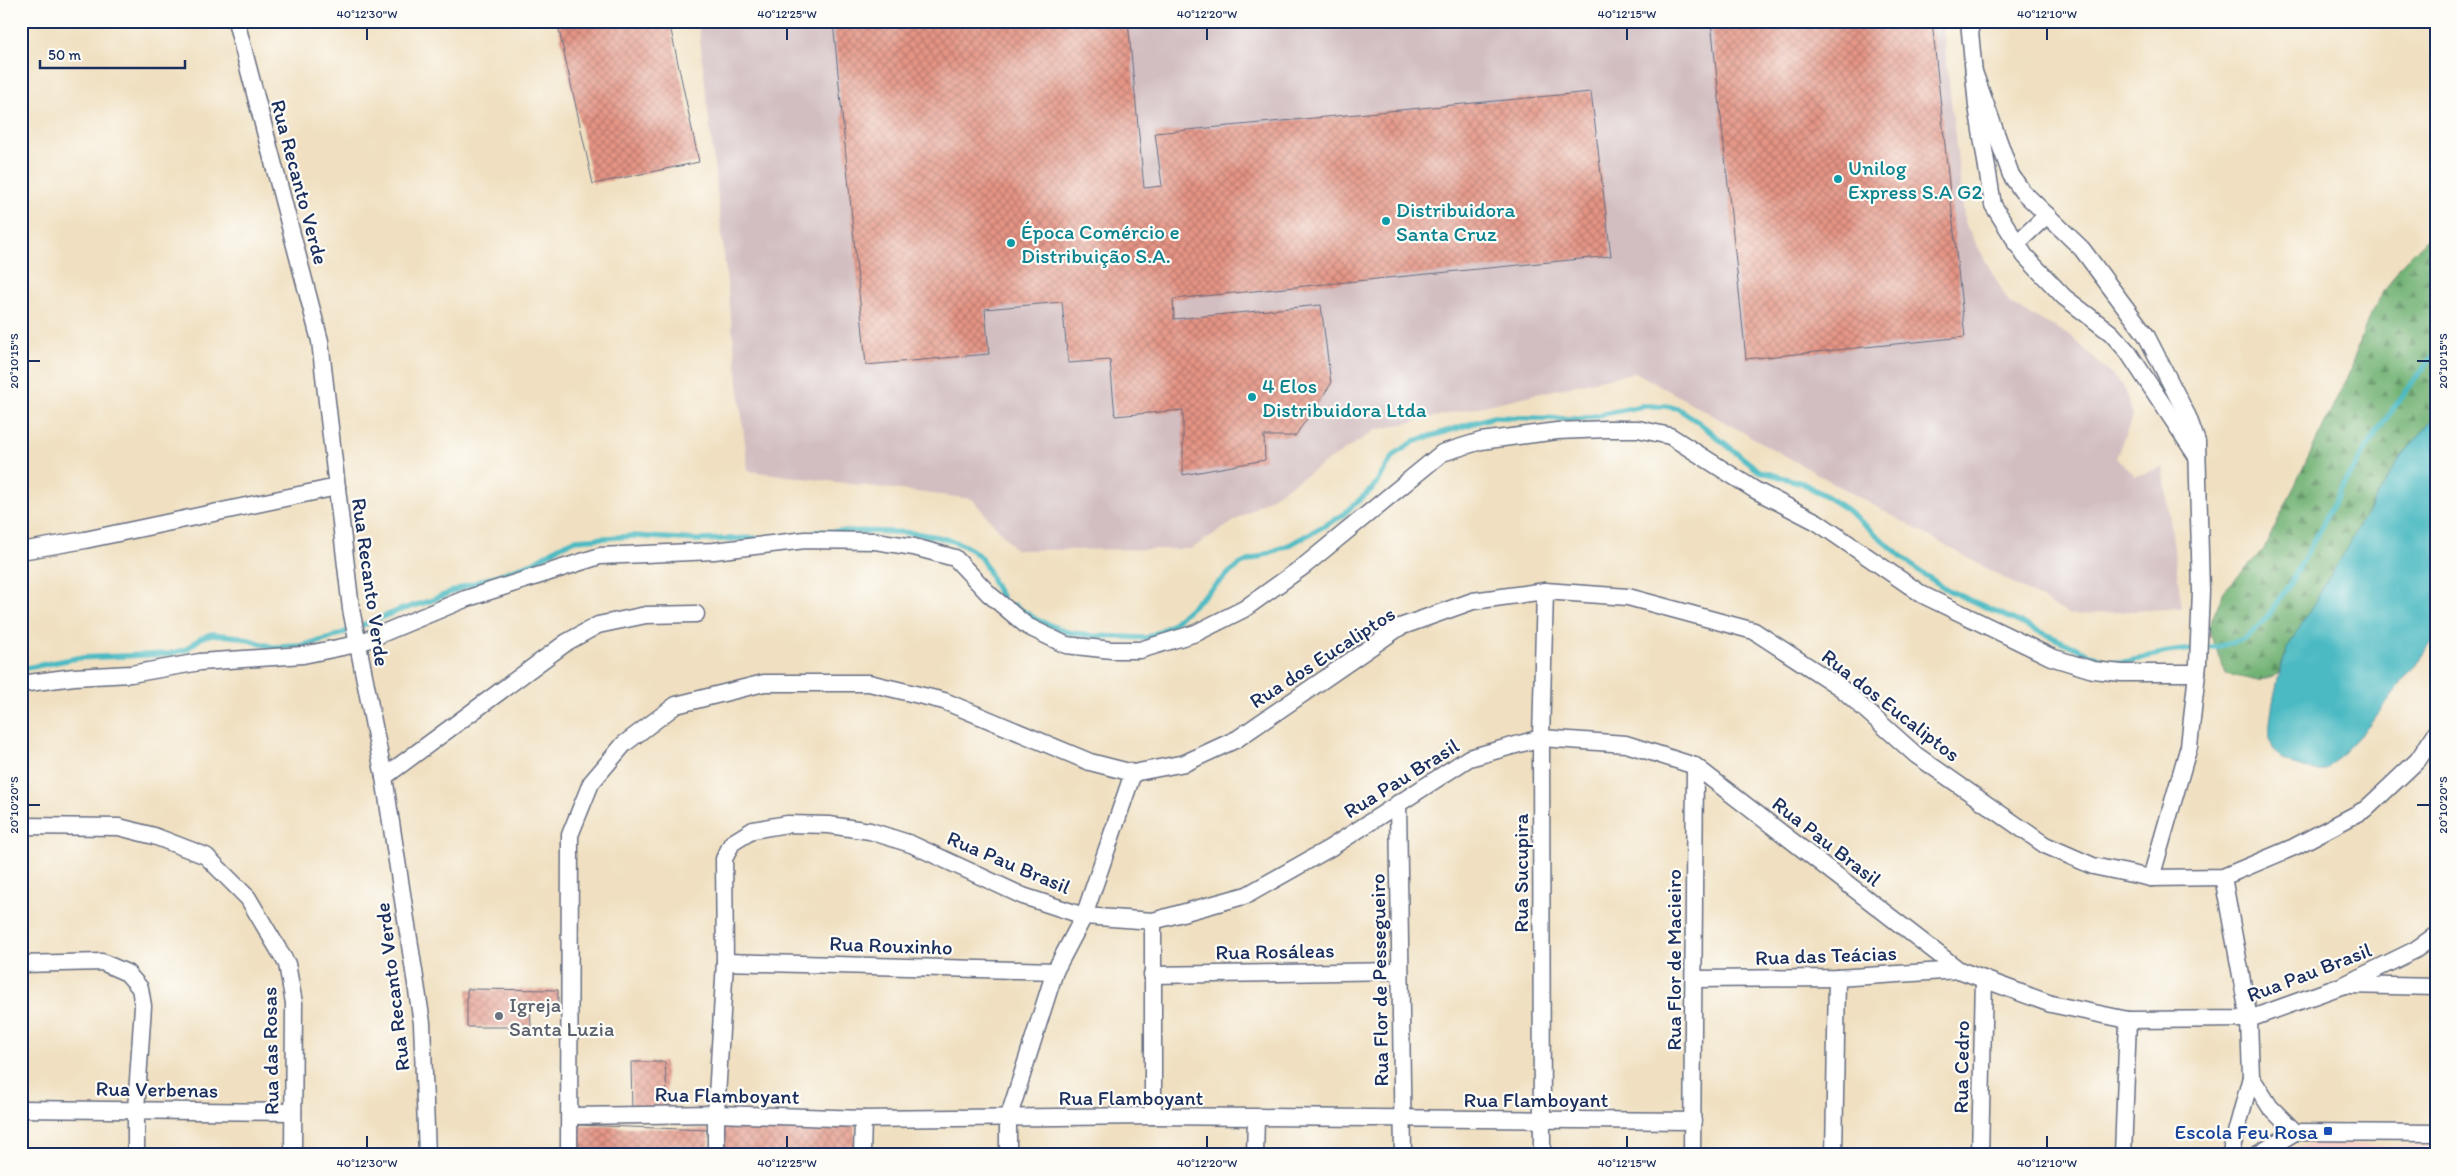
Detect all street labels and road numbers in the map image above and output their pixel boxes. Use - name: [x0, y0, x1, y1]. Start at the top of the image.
- street label: Rua Recanto Verde: [266, 97, 334, 267]
- street label: Rua Recanto Verde: [347, 496, 395, 668]
- street label: Rua dos Eucaliptos: [1244, 601, 1400, 713]
- street label: Rua dos Eucaliptos: [1817, 643, 1965, 767]
- street label: Rua Pau Brasil: [1339, 732, 1463, 823]
- street label: Rua Pau Brasil: [1767, 791, 1887, 891]
- street label: Rua Sucupira: [1508, 813, 1533, 933]
- street label: Rua Pau Brasil: [944, 825, 1075, 899]
- street label: Rua Flor de Macieiro: [1661, 869, 1686, 1051]
- street label: Rua Flor de Pessegueiro: [1365, 873, 1393, 1087]
- street label: Rua Recanto Verde: [369, 901, 415, 1073]
- street label: Rua Rouxinho: [829, 930, 953, 960]
- street label: Rua Rosáleas: [1215, 937, 1335, 965]
- street label: Rua Pau Brasil: [2243, 937, 2375, 1007]
- street label: Rua das Teácias: [1755, 940, 1897, 970]
- street label: Rua das Rosas: [256, 987, 284, 1115]
- street label: Rua Cedro: [1948, 1020, 1974, 1114]
- street label: Rua Verbenas: [95, 1075, 219, 1103]
- street label: Rua Flamboyant: [654, 1081, 800, 1109]
- street label: Rua Flamboyant: [1059, 1085, 1204, 1110]
- street label: Rua Flamboyant: [1464, 1087, 1609, 1112]

